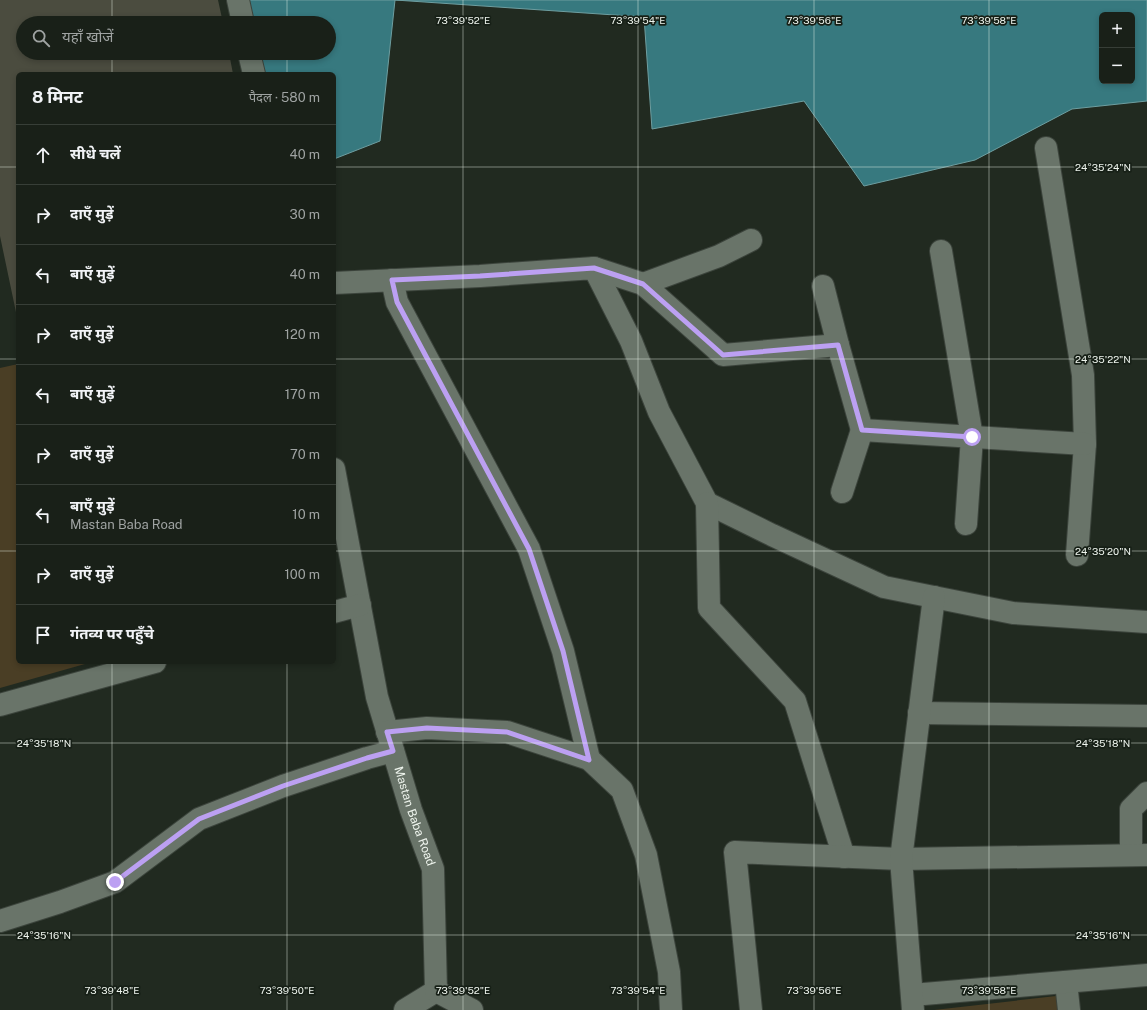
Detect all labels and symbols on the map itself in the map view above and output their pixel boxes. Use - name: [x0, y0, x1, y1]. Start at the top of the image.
- text: 73°39'52"E: [436, 14, 490, 26]
- text: 73°39'54"E: [611, 14, 665, 26]
- text: 73°39'56"E: [787, 14, 841, 26]
- text: 73°39'58"E: [961, 14, 1017, 26]
- text: 24°35'24"N: [1075, 161, 1131, 173]
- text: 24°35'22"N: [1075, 353, 1131, 365]
- route start: [963, 428, 981, 446]
- text: 24°35'20"N: [1075, 545, 1131, 557]
- text: 24°35'18"N: [17, 737, 71, 749]
- text: 24°35'18"N: [1076, 737, 1130, 749]
- street label: Mastan Baba Road: [391, 765, 438, 868]
- route end: [106, 873, 124, 891]
- text: 24°35'16"N: [17, 929, 71, 941]
- text: 24°35'16"N: [1076, 929, 1130, 941]
- text: 73°39'48"E: [85, 984, 139, 996]
- text: 73°39'50"E: [260, 984, 314, 996]
- text: 73°39'52"E: [436, 984, 490, 996]
- text: 73°39'54"E: [611, 984, 665, 996]
- text: 73°39'56"E: [787, 984, 841, 996]
- text: 73°39'58"E: [961, 984, 1017, 996]

